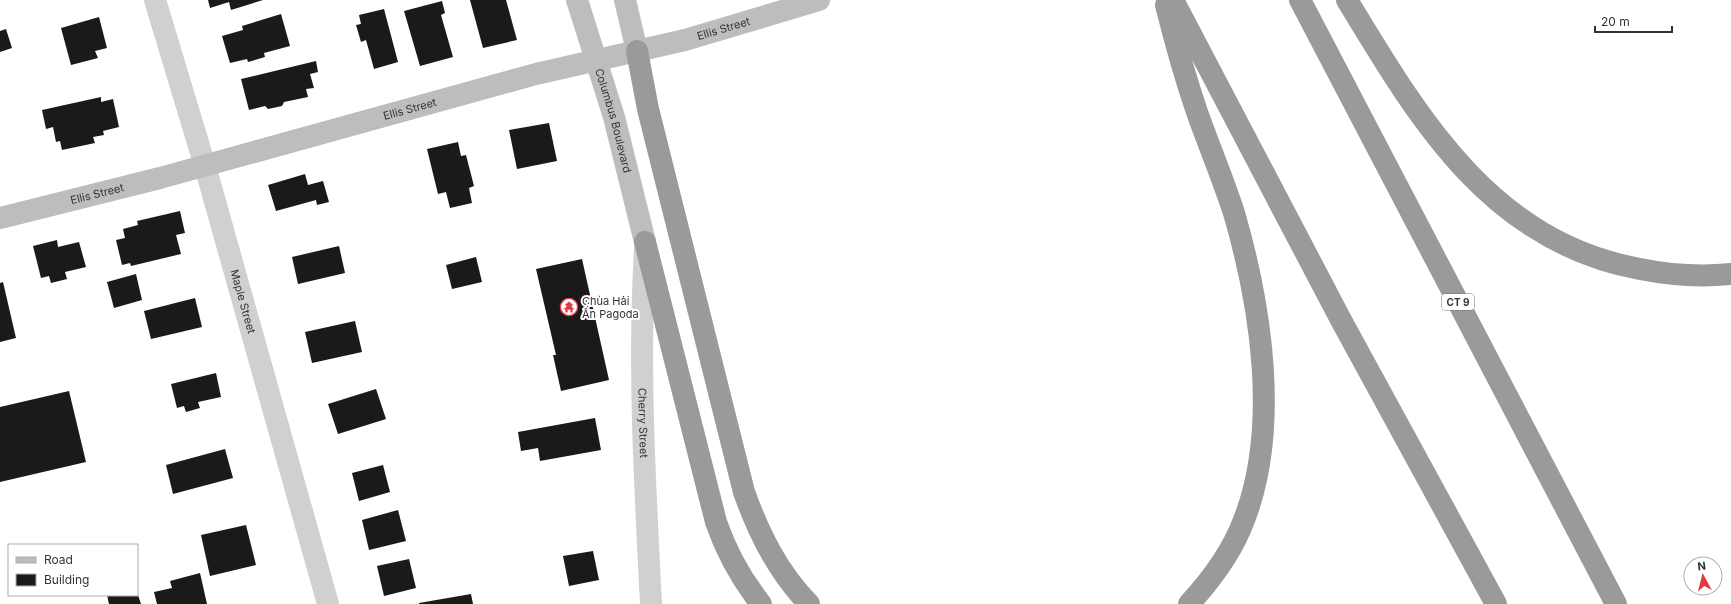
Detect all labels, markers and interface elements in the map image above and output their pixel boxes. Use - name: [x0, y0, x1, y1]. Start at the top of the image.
- scale bar: [1595, 8, 1672, 34]
- street label: Ellis Street: [695, 14, 752, 43]
- text: 20 m: [1601, 14, 1630, 29]
- street label: Columbus Boulevard: [592, 67, 635, 174]
- street label: Ellis Street: [382, 95, 438, 123]
- street label: Ellis Street: [69, 180, 126, 207]
- street label: Maple Street: [227, 268, 259, 336]
- place label: Chùa Hải Ấn Pagoda: [582, 294, 639, 321]
- road number: CT 9: [1442, 294, 1474, 310]
- temple icon: Chùa Hải Ấn Pagoda: [559, 297, 579, 317]
- street label: Cherry Street: [635, 388, 651, 459]
- legend: [8, 544, 138, 596]
- text: Road: [44, 552, 73, 567]
- north arrow: [1683, 556, 1723, 596]
- text: N: [1697, 559, 1707, 574]
- text: Building: [44, 572, 89, 587]

